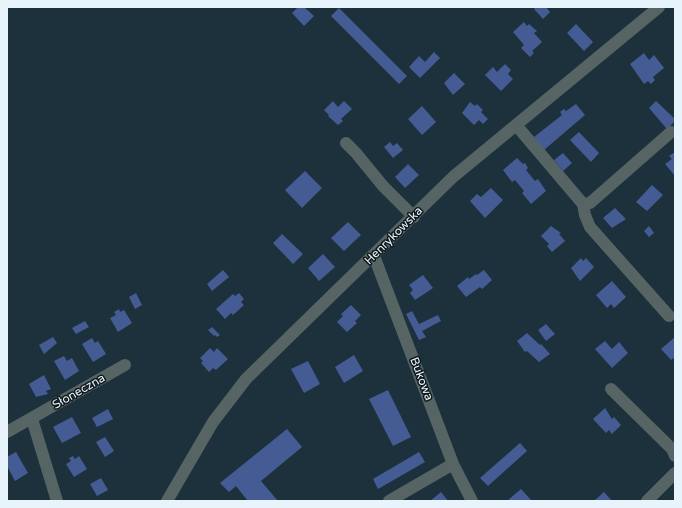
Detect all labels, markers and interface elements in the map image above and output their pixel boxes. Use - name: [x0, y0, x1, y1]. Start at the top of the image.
- street label: Henrykowska: [362, 204, 426, 268]
- street label: Bukowa: [406, 355, 436, 403]
- street label: Słoneczna: [50, 371, 108, 413]

